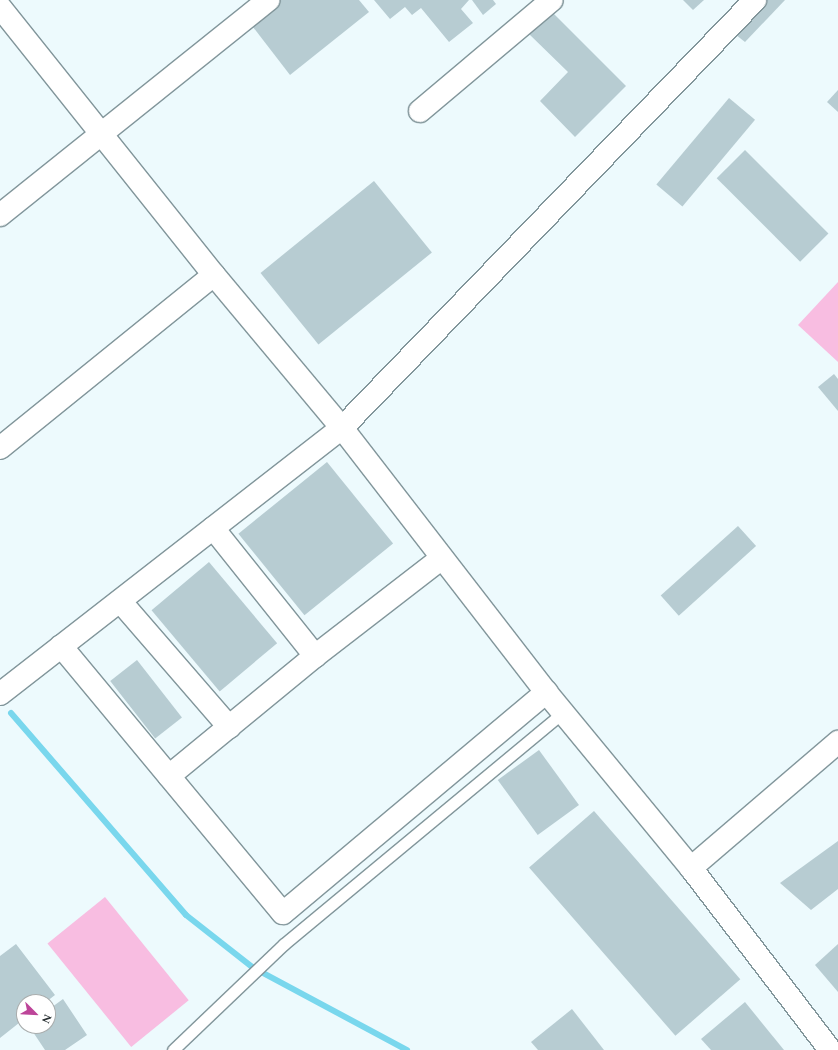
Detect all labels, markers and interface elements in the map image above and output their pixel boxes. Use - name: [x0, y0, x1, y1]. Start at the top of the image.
- north arrow: [16, 994, 56, 1034]
- text: N: [37, 1011, 56, 1026]

